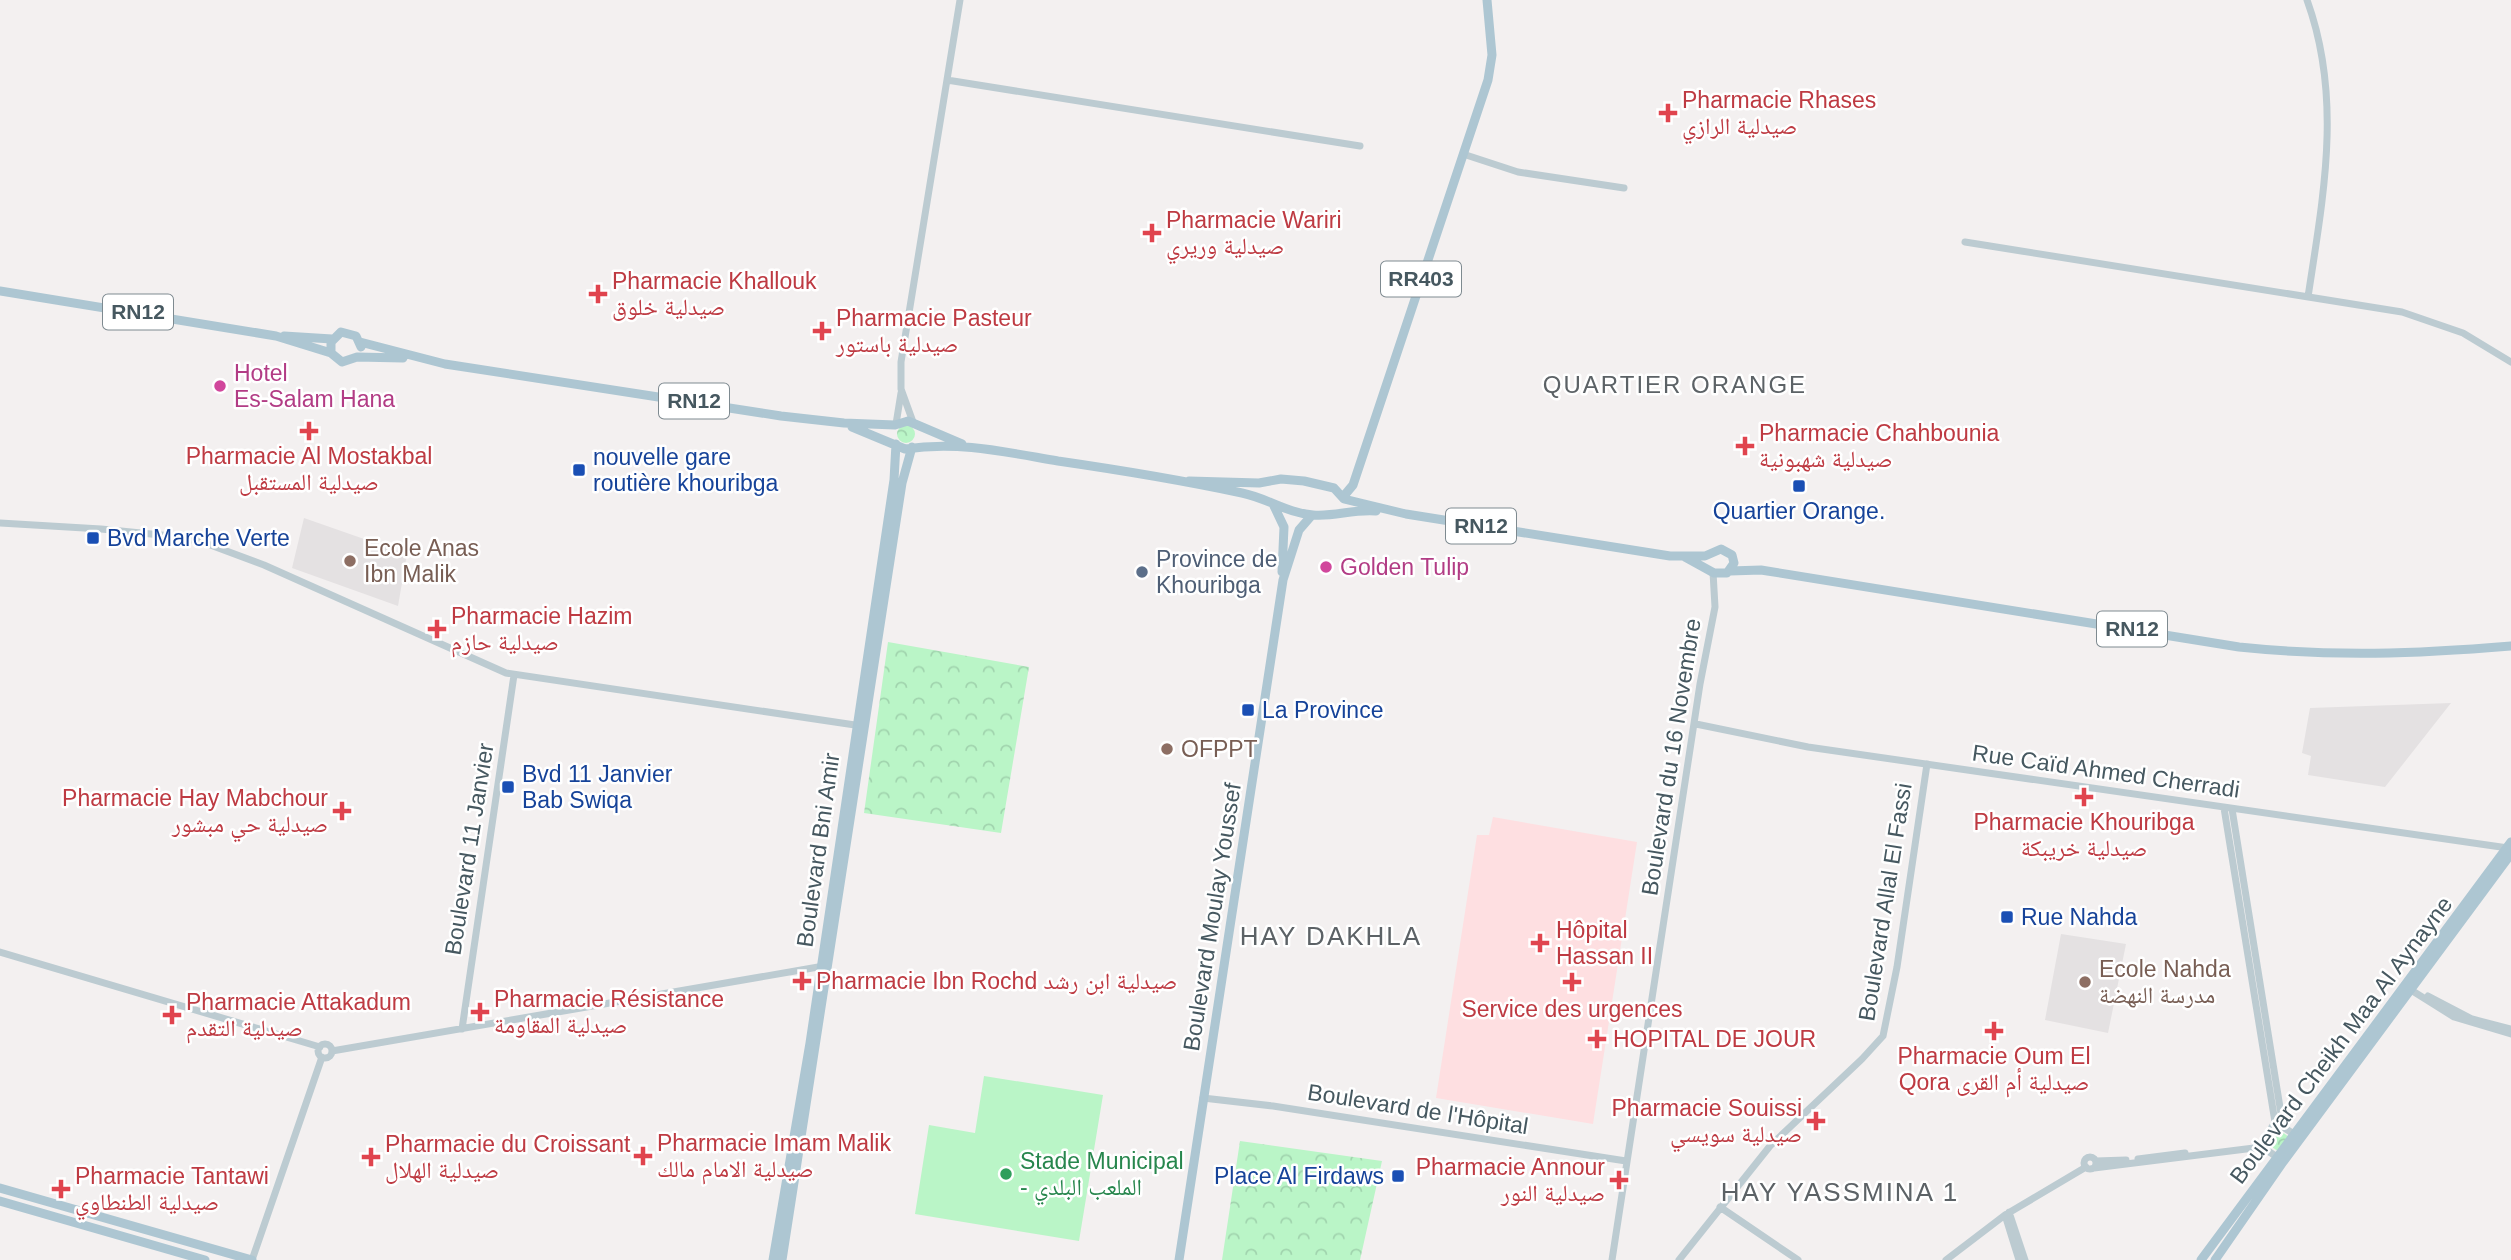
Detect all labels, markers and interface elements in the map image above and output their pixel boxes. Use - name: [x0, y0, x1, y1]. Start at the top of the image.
- place label: Pharmacie Rhases صيدلية الرازي: [1682, 87, 1876, 145]
- marker: Pharmacie Rhases صيدلية الرازي: [1660, 105, 1676, 121]
- place label: Pharmacie Wariri صيدلية وريري: [1166, 207, 1342, 265]
- marker: Pharmacie Wariri صيدلية وريري: [1144, 225, 1160, 241]
- road number: RR403: [1381, 262, 1461, 296]
- place label: Pharmacie Khallouk صيدلية خلوق: [612, 268, 817, 321]
- marker: Pharmacie Khallouk صيدلية خلوق: [590, 286, 606, 302]
- road number: RN12: [103, 294, 173, 330]
- place label: Pharmacie Pasteur صيدلية باستور: [835, 305, 1032, 358]
- marker: Pharmacie Pasteur صيدلية باستور: [814, 323, 830, 339]
- place label: Hotel Es-Salam Hana: [234, 360, 395, 412]
- district label: QUARTIER ORANGE: [1543, 371, 1807, 398]
- marker: Hotel Es-Salam Hana: [212, 378, 228, 394]
- road number: RN12: [659, 384, 729, 418]
- place label: Pharmacie Chahbounia صيدلية شهبونية: [1759, 420, 2000, 473]
- marker: Pharmacie Al Mostakbal صيدلية المستقبل: [301, 423, 317, 439]
- marker: Pharmacie Chahbounia صيدلية شهبونية: [1737, 438, 1753, 454]
- place label: Pharmacie Al Mostakbal صيدلية المستقبل: [186, 443, 432, 496]
- place label: nouvelle gare routière khouribga: [593, 444, 779, 496]
- marker: nouvelle gare routière khouribga: [571, 462, 587, 478]
- marker: Quartier Orange.: [1791, 478, 1807, 494]
- place label: Quartier Orange.: [1713, 498, 1885, 524]
- road number: RN12: [1446, 508, 1516, 544]
- place label: Bvd Marche Verte: [107, 525, 290, 551]
- marker: Bvd Marche Verte: [85, 530, 101, 546]
- place label: Ecole Anas Ibn Malik: [364, 535, 479, 587]
- place label: Province de Khouribga: [1156, 546, 1277, 598]
- marker: Ecole Anas Ibn Malik: [342, 553, 358, 569]
- place label: Golden Tulip: [1340, 554, 1469, 580]
- marker: Golden Tulip: [1318, 559, 1334, 575]
- marker: Province de Khouribga: [1134, 564, 1150, 580]
- place label: Pharmacie Hazim صيدلية حازم: [451, 603, 633, 658]
- road number: RN12: [2097, 612, 2167, 646]
- street label: Boulevard du 16 Novembre: [1636, 617, 1706, 897]
- marker: Pharmacie Hazim صيدلية حازم: [429, 621, 445, 637]
- place label: La Province: [1262, 697, 1383, 723]
- marker: La Province: [1240, 702, 1256, 718]
- place label: OFPPT: [1181, 736, 1258, 762]
- street label: Rue Caïd Ahmed Cherradi: [1971, 739, 2241, 803]
- street label: Boulevard 11 Janvier: [439, 741, 499, 957]
- marker: OFPPT: [1159, 741, 1175, 757]
- street label: Boulevard Bni Amir: [792, 751, 845, 949]
- place label: Bvd 11 Janvier Bab Swiqa: [522, 761, 673, 813]
- marker: Bvd 11 Janvier Bab Swiqa: [500, 779, 516, 795]
- street label: Boulevard Moulay Youssef: [1178, 781, 1246, 1053]
- street label: Boulevard Allal El Fassi: [1853, 781, 1917, 1023]
- place label: Pharmacie Hay Mabchour صيدلية حي مبشور: [62, 785, 328, 843]
- marker: Pharmacie Khouribga صيدلية خريبكة: [2076, 789, 2092, 805]
- marker: Pharmacie Hay Mabchour صيدلية حي مبشور: [334, 803, 350, 819]
- place label: Pharmacie Khouribga صيدلية خريبكة: [1973, 809, 2195, 862]
- street label: Boulevard Cheikh Maa Al Aynayne: [2225, 891, 2457, 1189]
- place label: Rue Nahda: [2021, 904, 2138, 930]
- marker: Rue Nahda: [1999, 909, 2015, 925]
- place label: Hôpital Hassan II: [1556, 917, 1653, 969]
- district label: HAY DAKHLA: [1240, 921, 1422, 951]
- marker: Hôpital Hassan II: [1530, 933, 1550, 953]
- place label: Ecole Nahda مدرسة النهضة: [2099, 956, 2231, 1008]
- place label: Pharmacie Ibn Rochd صيدلية ابن رشد: [816, 968, 1177, 995]
- marker: Service des urgences: [1562, 972, 1582, 992]
- marker: Pharmacie Ibn Rochd صيدلية ابن رشد: [794, 973, 810, 989]
- marker: Ecole Nahda مدرسة النهضة: [2077, 974, 2093, 990]
- place label: Pharmacie Résistance صيدلية المقاومة: [494, 986, 724, 1038]
- place label: Pharmacie Attakadum صيدلية التقدم: [186, 989, 411, 1044]
- place label: Service des urgences: [1461, 996, 1683, 1022]
- marker: Pharmacie Résistance صيدلية المقاومة: [472, 1004, 488, 1020]
- marker: Pharmacie Attakadum صيدلية التقدم: [164, 1007, 180, 1023]
- marker: Pharmacie Oum El Qora صيدلية أم القرى: [1986, 1023, 2002, 1039]
- place label: HOPITAL DE JOUR: [1613, 1026, 1816, 1052]
- marker: HOPITAL DE JOUR: [1587, 1029, 1607, 1049]
- place label: Pharmacie Oum El Qora صيدلية أم القرى: [1897, 1043, 2091, 1098]
- street label: Boulevard de l'Hôpital: [1306, 1079, 1530, 1139]
- place label: Pharmacie Souissi صيدلية سويسي: [1612, 1095, 1802, 1153]
- marker: Pharmacie Souissi صيدلية سويسي: [1808, 1113, 1824, 1129]
- place label: Pharmacie Imam Malik صيدلية الامام مالك: [657, 1130, 891, 1185]
- place label: Pharmacie du Croissant صيدلية الهلال: [385, 1131, 631, 1184]
- marker: Pharmacie Imam Malik صيدلية الامام مالك: [635, 1148, 651, 1164]
- place label: Stade Municipal - الملعب البلدي: [1020, 1148, 1184, 1206]
- marker: Pharmacie du Croissant صيدلية الهلال: [363, 1149, 379, 1165]
- place label: Pharmacie Annour صيدلية النور: [1416, 1154, 1605, 1206]
- place label: Pharmacie Tantawi صيدلية الطنطاوي: [75, 1163, 269, 1221]
- place label: Place Al Firdaws: [1214, 1163, 1384, 1189]
- marker: Stade Municipal - الملعب البلدي: [998, 1166, 1014, 1182]
- marker: Place Al Firdaws: [1390, 1168, 1406, 1184]
- marker: Pharmacie Annour صيدلية النور: [1611, 1172, 1627, 1188]
- district label: HAY YASSMINA 1: [1721, 1177, 1959, 1207]
- marker: Pharmacie Tantawi صيدلية الطنطاوي: [53, 1181, 69, 1197]

